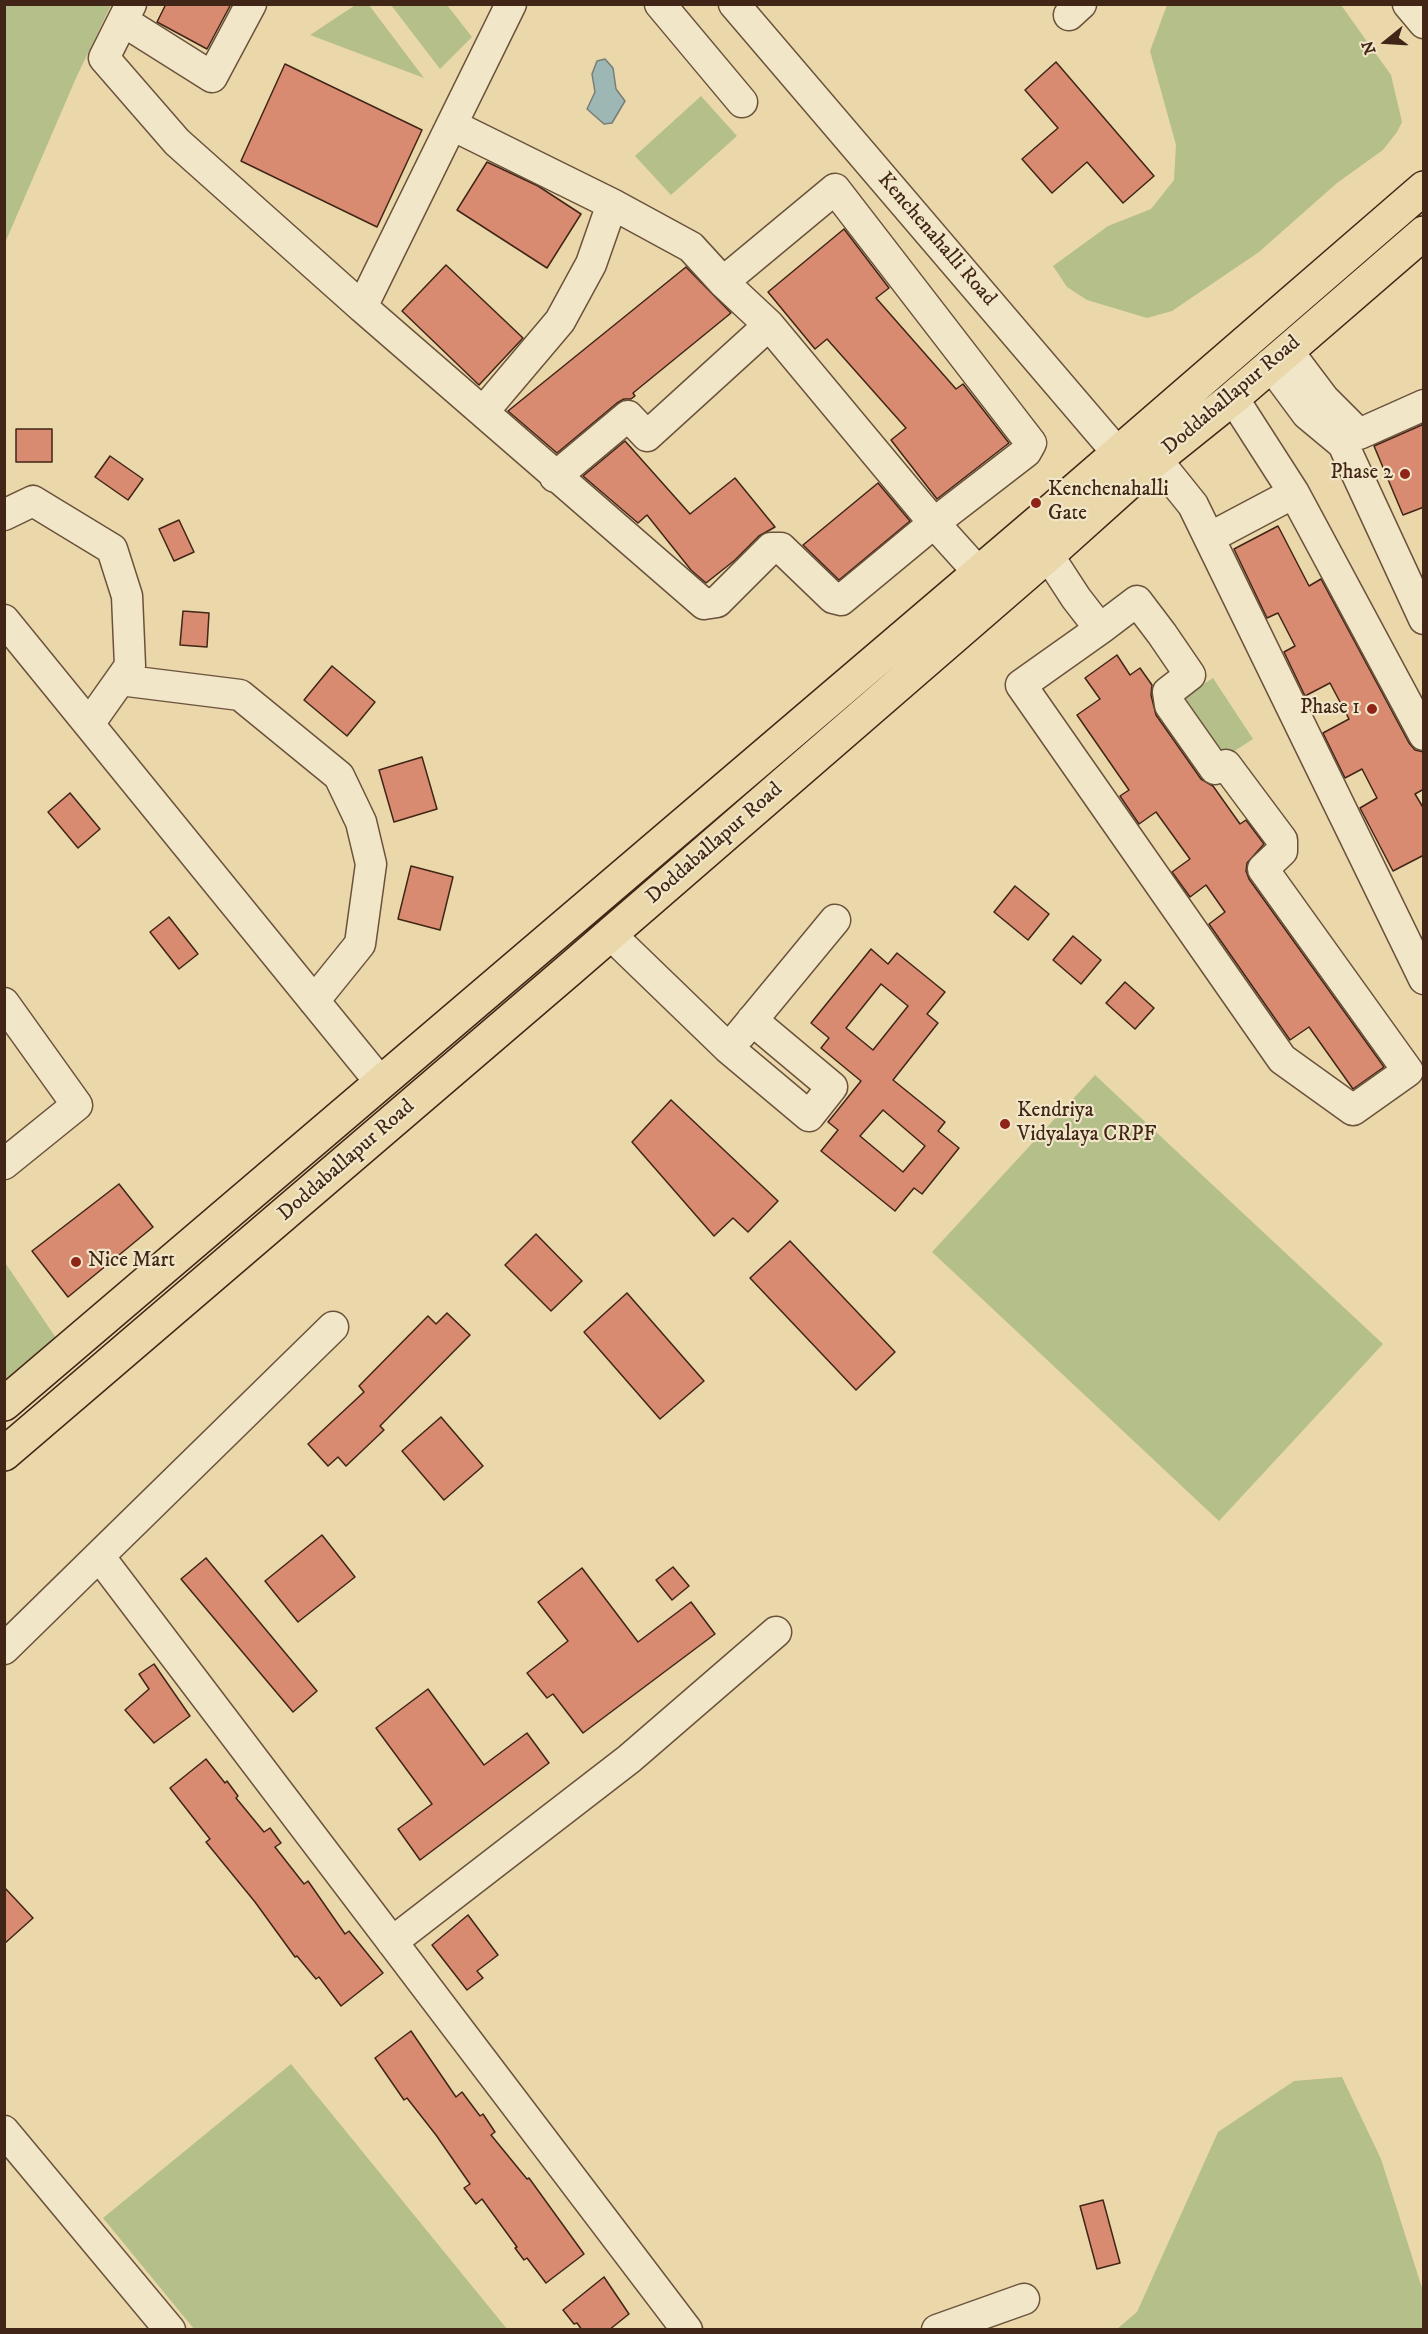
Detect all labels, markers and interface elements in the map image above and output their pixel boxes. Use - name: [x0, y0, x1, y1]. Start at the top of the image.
- north arrow: [1356, 12, 1416, 72]
- text: N: [1357, 38, 1380, 57]
- street label: Kenchenahalli Road: [871, 168, 1001, 312]
- street label: Doddaballapur Road: [1158, 331, 1306, 461]
- place label: Phase 2: [1330, 461, 1393, 487]
- marker: Phase 2: [1398, 467, 1412, 481]
- place label: Kenchenahalli Gate: [1048, 478, 1169, 528]
- marker: Kenchenahalli Gate: [1029, 496, 1043, 510]
- place label: Phase 1: [1300, 696, 1360, 722]
- marker: Phase 1: [1365, 702, 1379, 716]
- street label: Doddaballapur Road: [642, 778, 788, 910]
- street label: Doddaballapur Road: [274, 1095, 420, 1227]
- place label: Kendriya Vidyalaya CRPF: [1017, 1099, 1156, 1149]
- marker: Kendriya Vidyalaya CRPF: [998, 1117, 1012, 1131]
- place label: Nice Mart: [88, 1249, 175, 1275]
- marker: Nice Mart: [69, 1255, 83, 1269]

